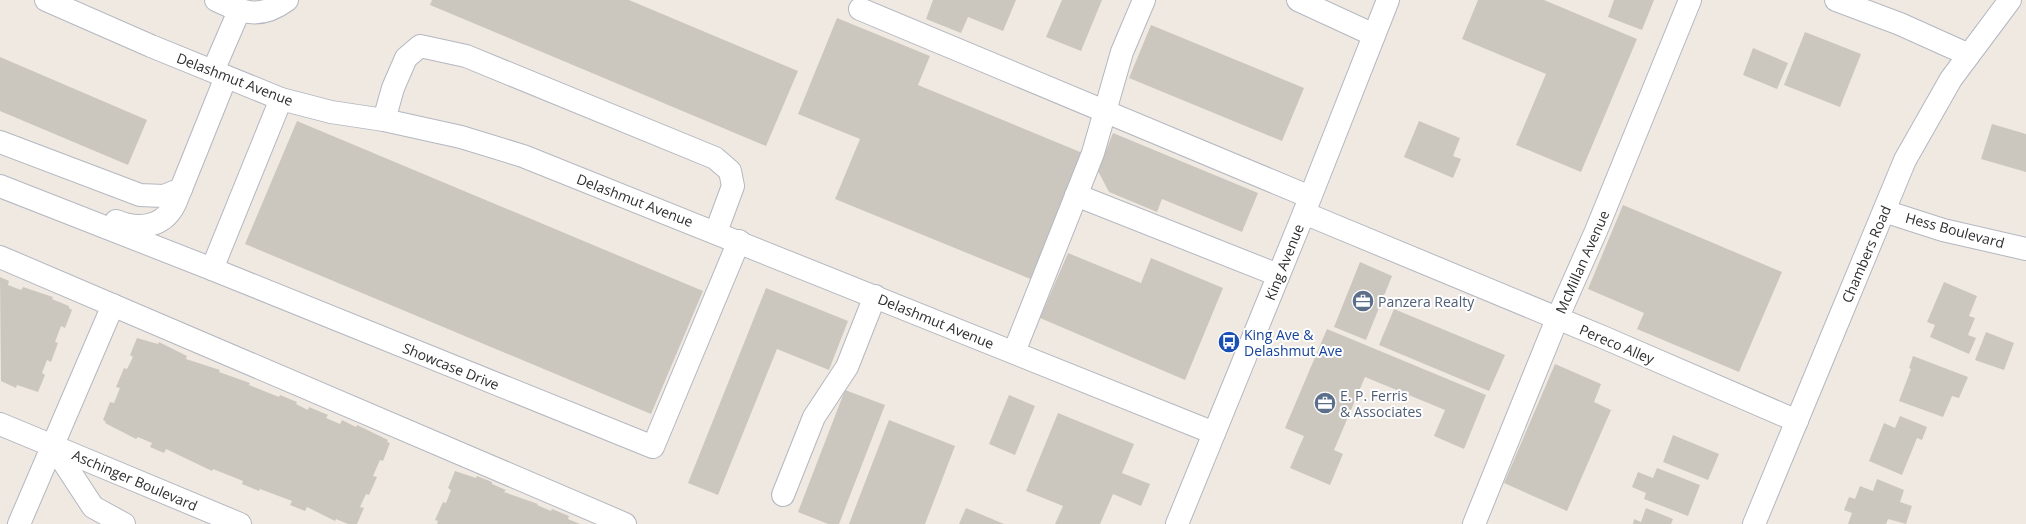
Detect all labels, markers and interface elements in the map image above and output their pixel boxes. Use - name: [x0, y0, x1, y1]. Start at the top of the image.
- street label: Delashmut Avenue: [174, 48, 296, 110]
- street label: Delashmut Avenue: [574, 169, 696, 231]
- street label: Chambers Road: [1837, 202, 1895, 306]
- street label: McMillan Avenue: [1551, 207, 1613, 317]
- street label: Hess Boulevard: [1903, 208, 2007, 252]
- street label: King Avenue: [1260, 221, 1308, 303]
- office icon: Panzera Realty: [1350, 288, 1376, 314]
- street label: Delashmut Avenue: [875, 289, 997, 353]
- place label: Panzera Realty: [1378, 292, 1475, 311]
- street label: Pereco Alley: [1577, 320, 1658, 369]
- place label: King Ave & Delashmut Ave: [1244, 325, 1343, 360]
- bus stop icon: King Ave & Delashmut Ave: [1216, 329, 1242, 355]
- street label: Showcase Drive: [400, 338, 502, 394]
- place label: E. P. Ferris & Associates: [1340, 386, 1422, 421]
- office icon: E. P. Ferris & Associates: [1312, 390, 1338, 416]
- street label: Aschinger Boulevard: [69, 445, 201, 515]

